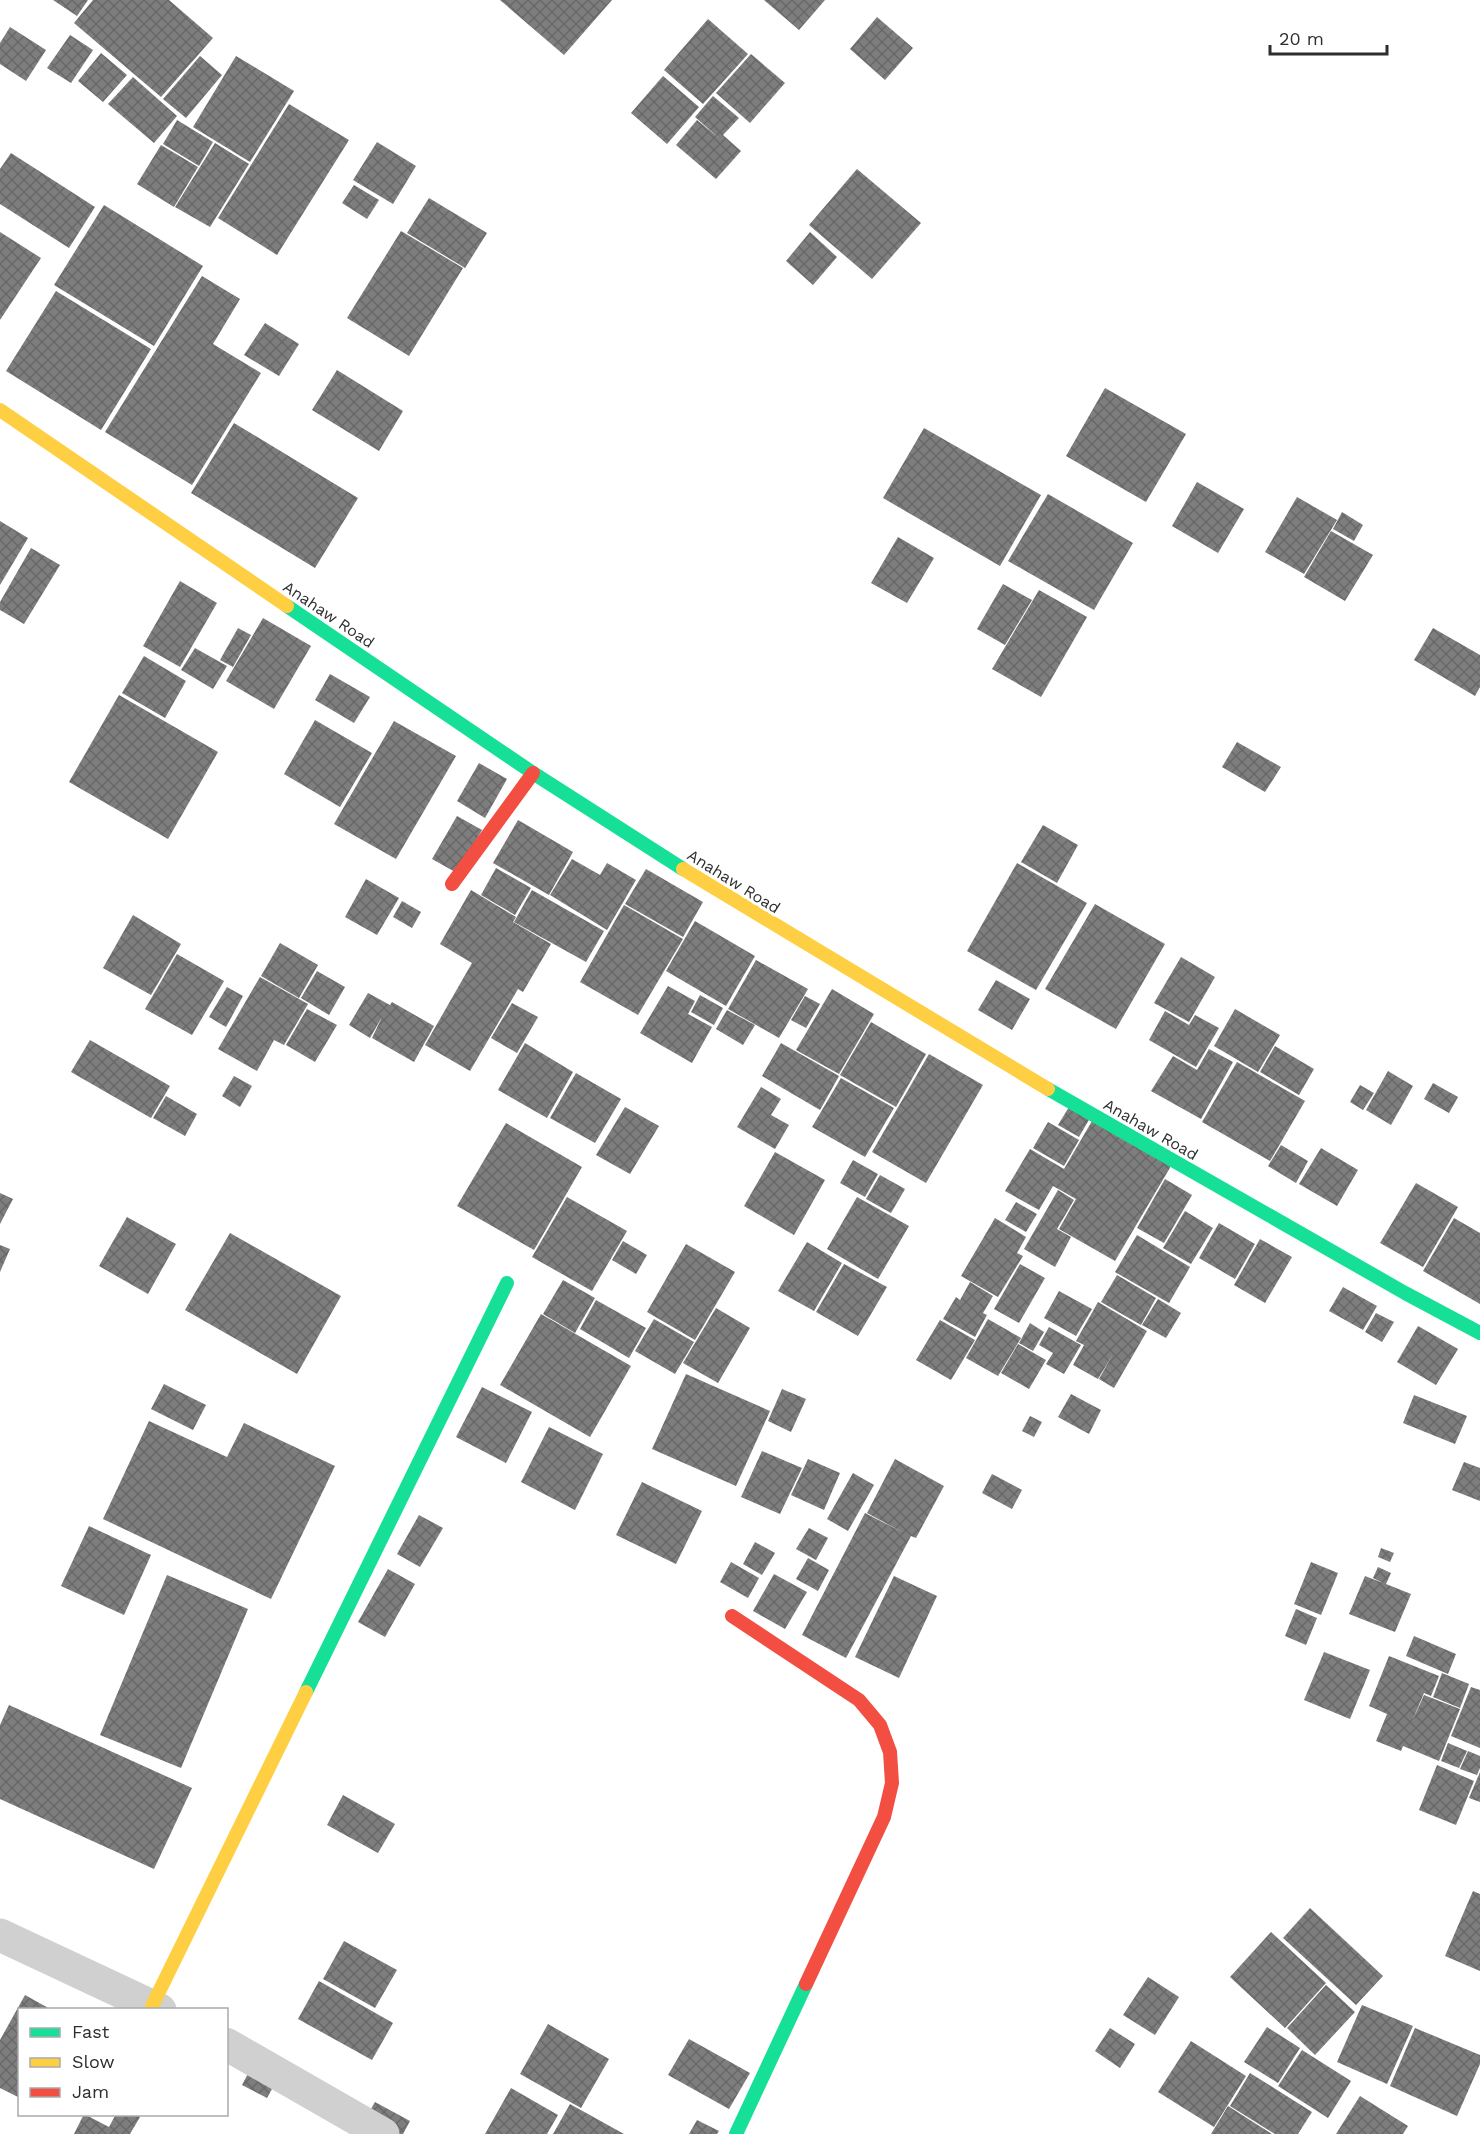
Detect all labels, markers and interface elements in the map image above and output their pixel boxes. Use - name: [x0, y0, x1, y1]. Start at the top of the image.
- scale bar: [1270, 18, 1387, 56]
- text: 20 m: [1279, 28, 1324, 49]
- street label: Anahaw Road: [280, 577, 378, 652]
- street label: Anahaw Road: [684, 845, 784, 918]
- street label: Anahaw Road: [1100, 1095, 1201, 1164]
- legend: [18, 2008, 228, 2116]
- text: Fast: [72, 2021, 110, 2042]
- text: Slow: [72, 2051, 115, 2072]
- text: Jam: [72, 2081, 109, 2102]

